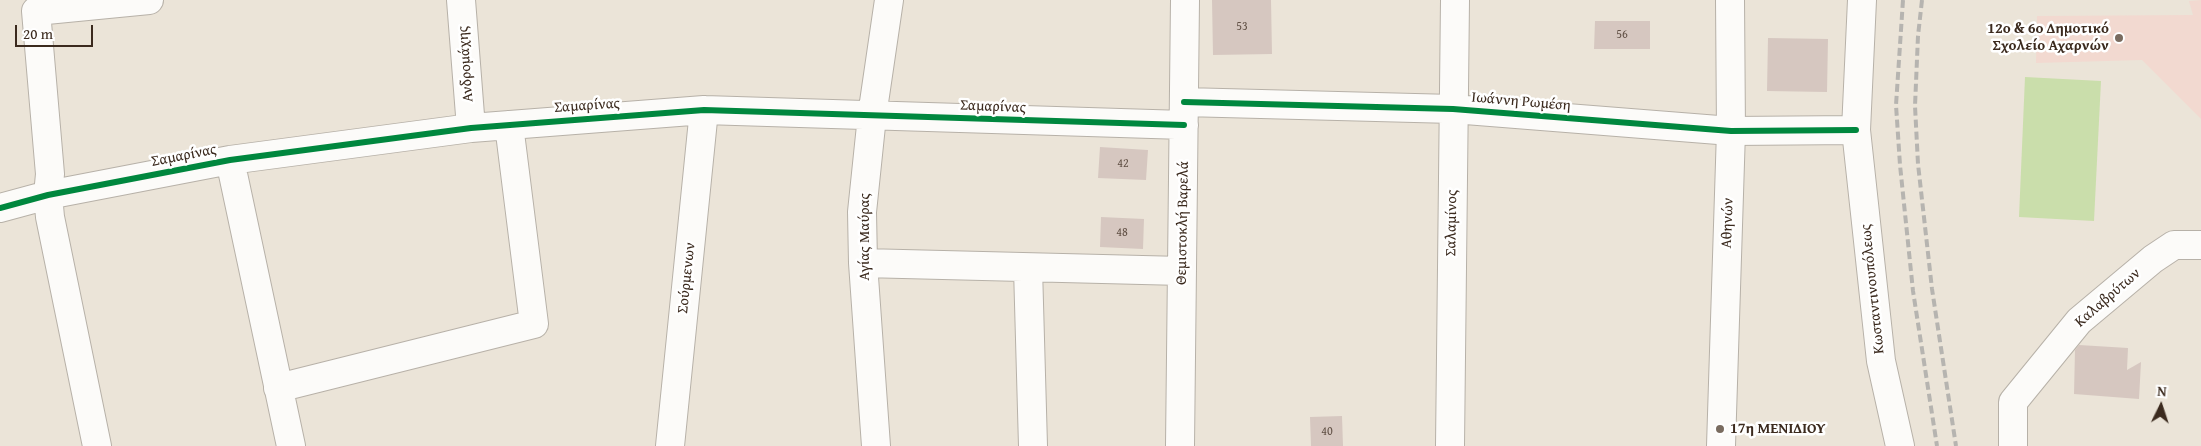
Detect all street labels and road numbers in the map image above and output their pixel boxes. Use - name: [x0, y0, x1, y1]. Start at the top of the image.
- street label: Ανδρομάχης: [454, 25, 478, 103]
- street label: Ιωάννη Ρωμέση: [1471, 89, 1571, 115]
- street label: Σαμαρίνας: [553, 95, 621, 117]
- street label: Σαμαρίνας: [960, 97, 1026, 117]
- street label: Σαμαρίνας: [150, 141, 218, 171]
- street label: Θεμιστοκλή Βαρελά: [1173, 161, 1193, 285]
- street label: Σαλαμίνος: [1442, 190, 1462, 256]
- street label: Αγίας Μαύρας: [856, 193, 874, 281]
- street label: Αθηνών: [1718, 197, 1738, 249]
- street label: Κωσταντινουπόλεως: [1857, 223, 1889, 355]
- street label: Σούρμενων: [674, 242, 700, 314]
- street label: Καλαβρύτων: [2072, 265, 2144, 331]

